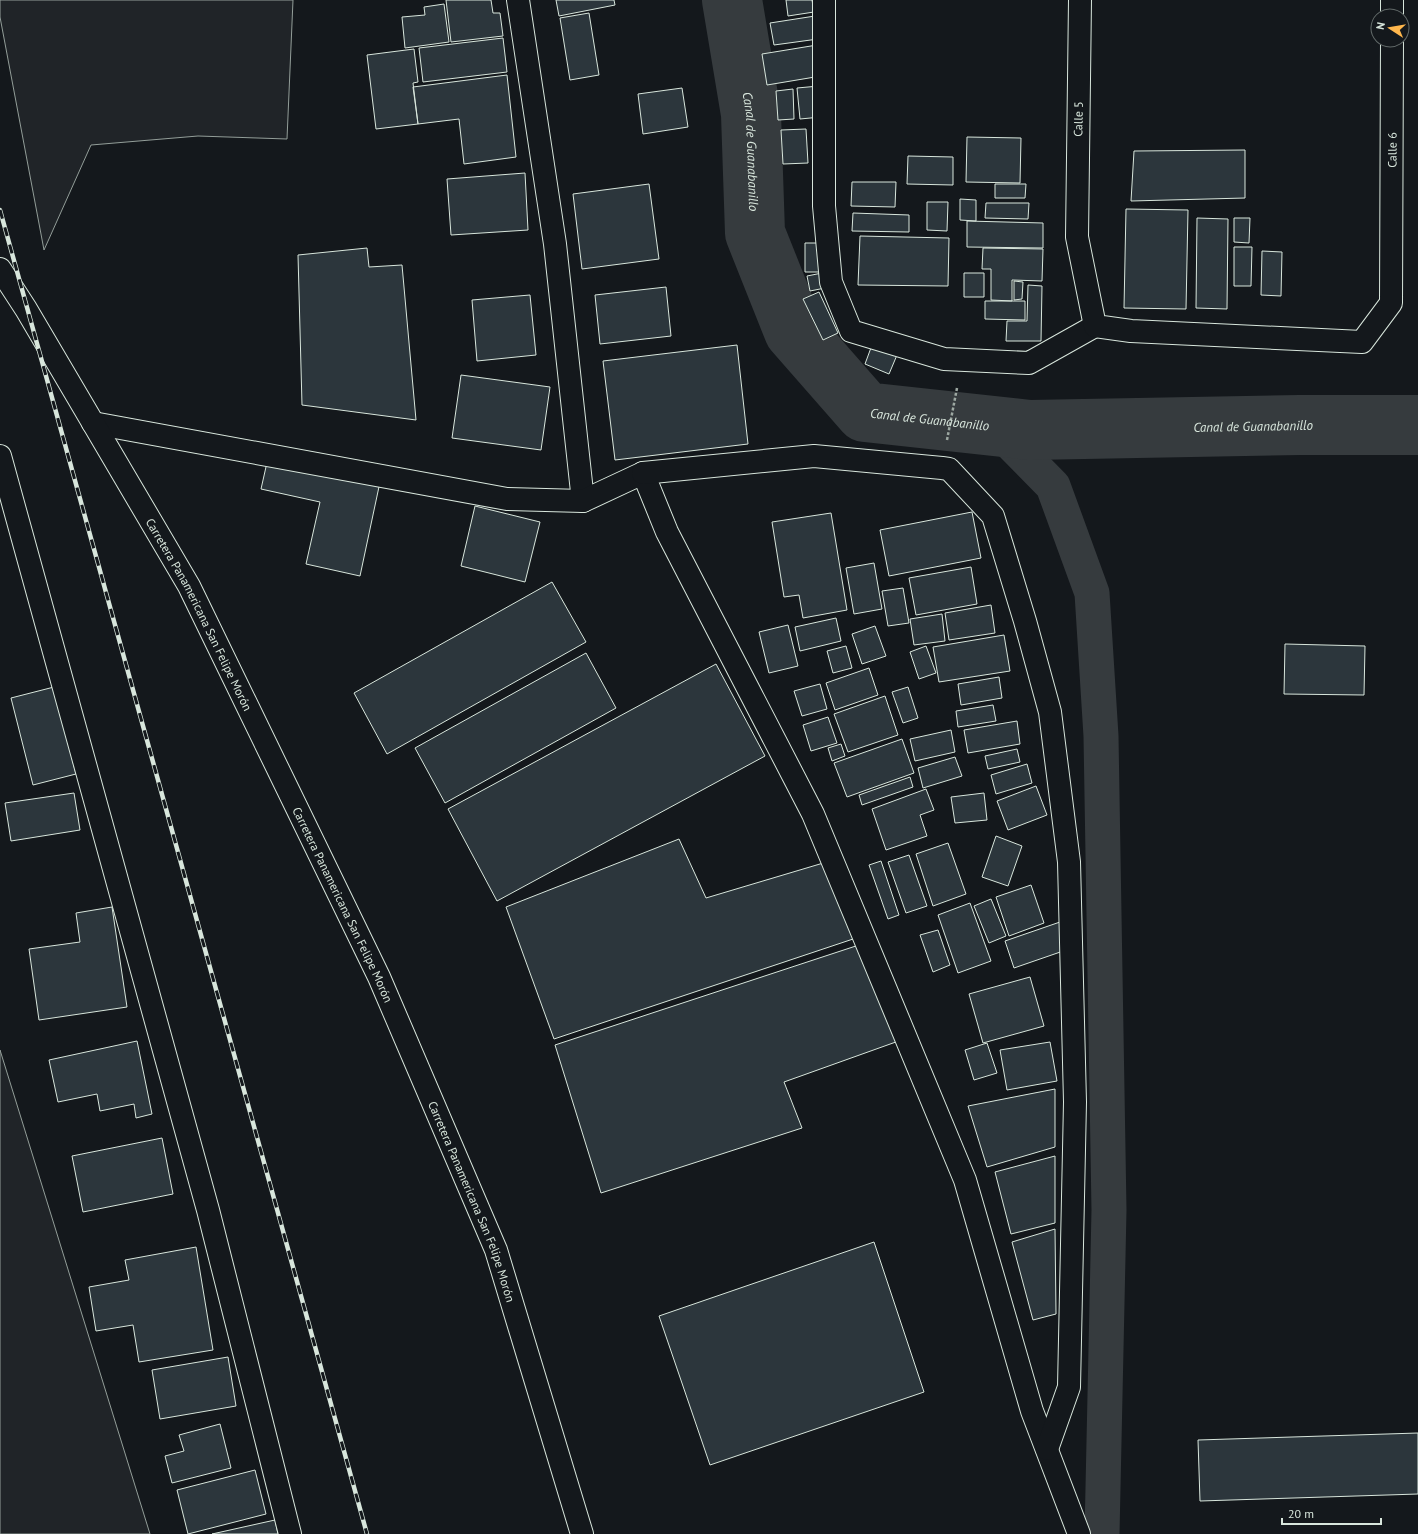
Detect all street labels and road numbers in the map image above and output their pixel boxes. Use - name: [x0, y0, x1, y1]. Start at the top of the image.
- street label: Calle 5: [1070, 101, 1086, 137]
- street label: Calle 6: [1384, 132, 1399, 168]
- street label: Carretera Panamericana San Felipe Morón: [143, 515, 256, 713]
- street label: Carretera Panamericana San Felipe Morón: [290, 804, 396, 1005]
- street label: Carretera Panamericana San Felipe Morón: [425, 1099, 519, 1304]

